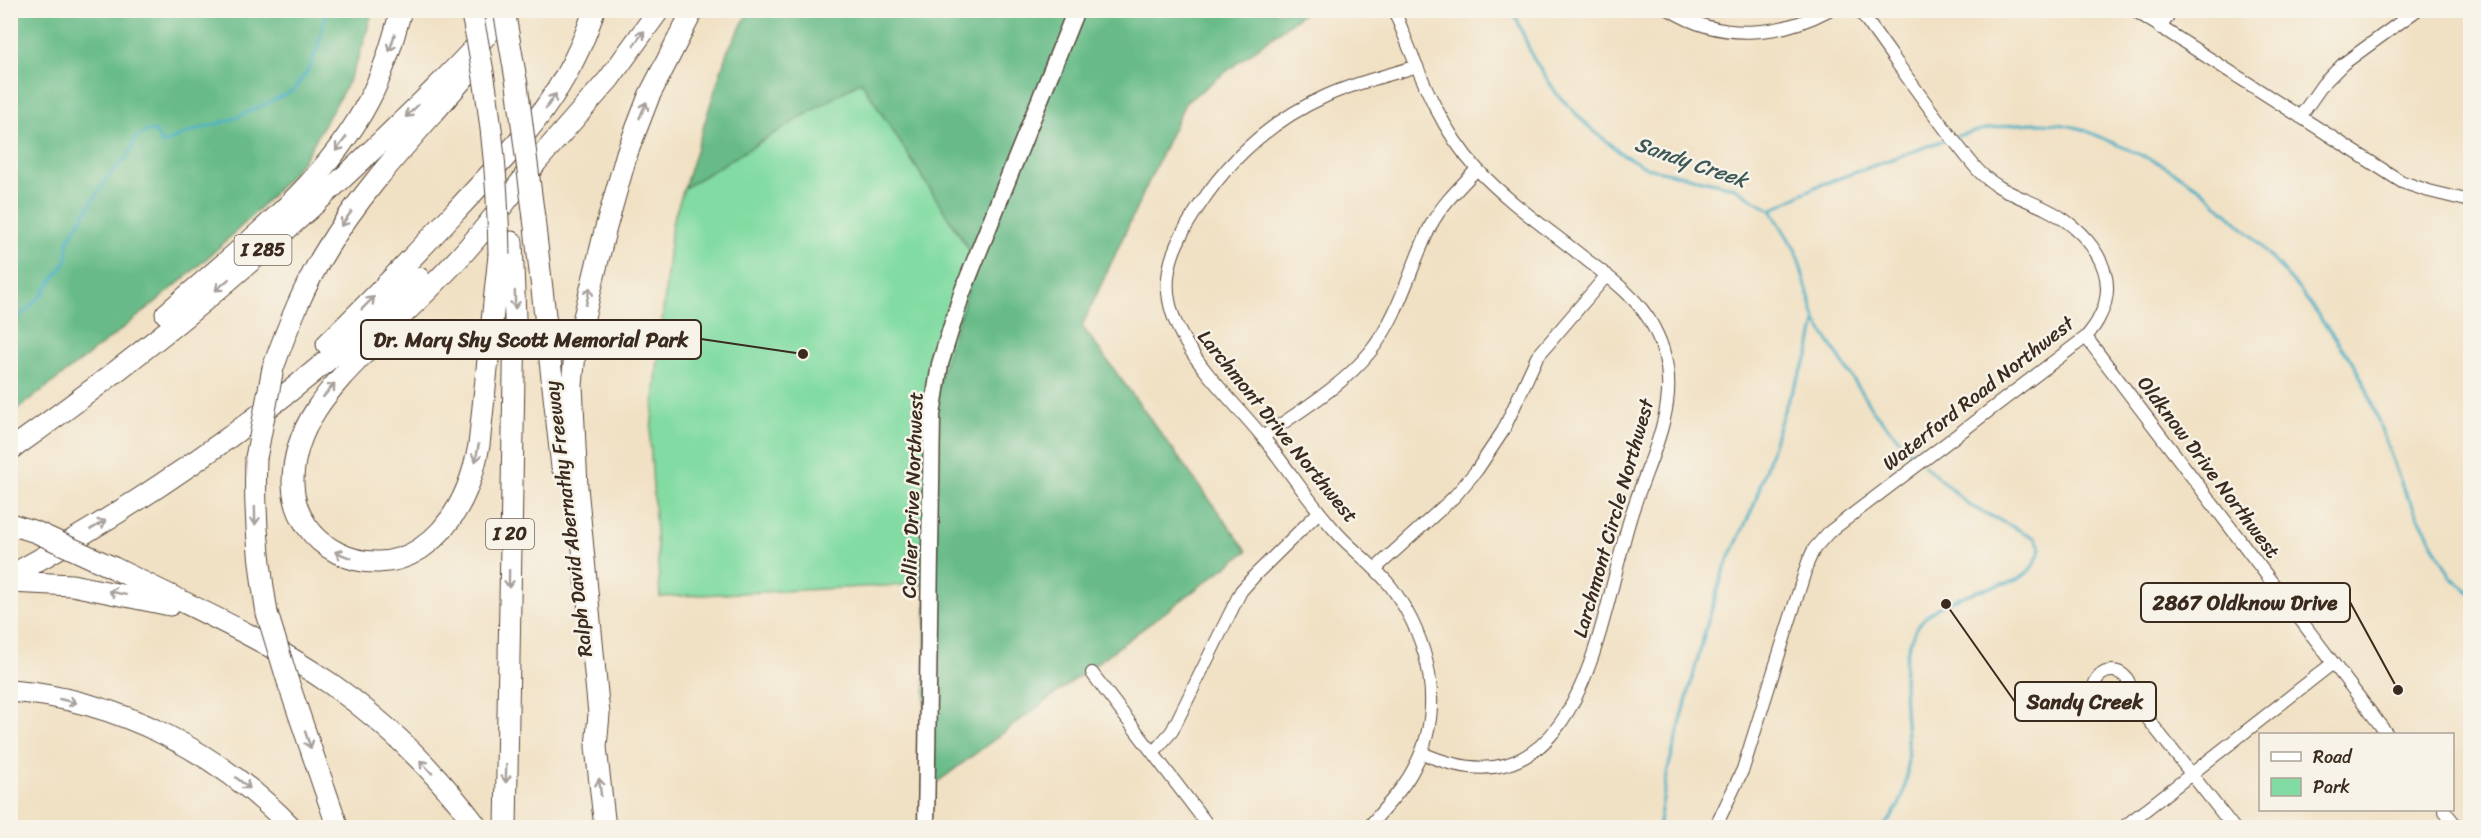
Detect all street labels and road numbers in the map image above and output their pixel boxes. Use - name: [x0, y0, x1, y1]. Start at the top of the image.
- road number: I 285: [234, 235, 292, 265]
- street label: Waterford Road Northwest: [1875, 306, 2083, 480]
- street label: Larchmont Drive Northwest: [1188, 322, 1367, 531]
- street label: Oldknow Drive Northwest: [2128, 368, 2289, 567]
- street label: Ralph David Abernathy Freeway: [534, 378, 603, 659]
- street label: Collier Drive Northwest: [891, 391, 934, 599]
- street label: Larchmont Circle Northwest: [1563, 394, 1665, 642]
- road number: I 20: [486, 519, 534, 549]

